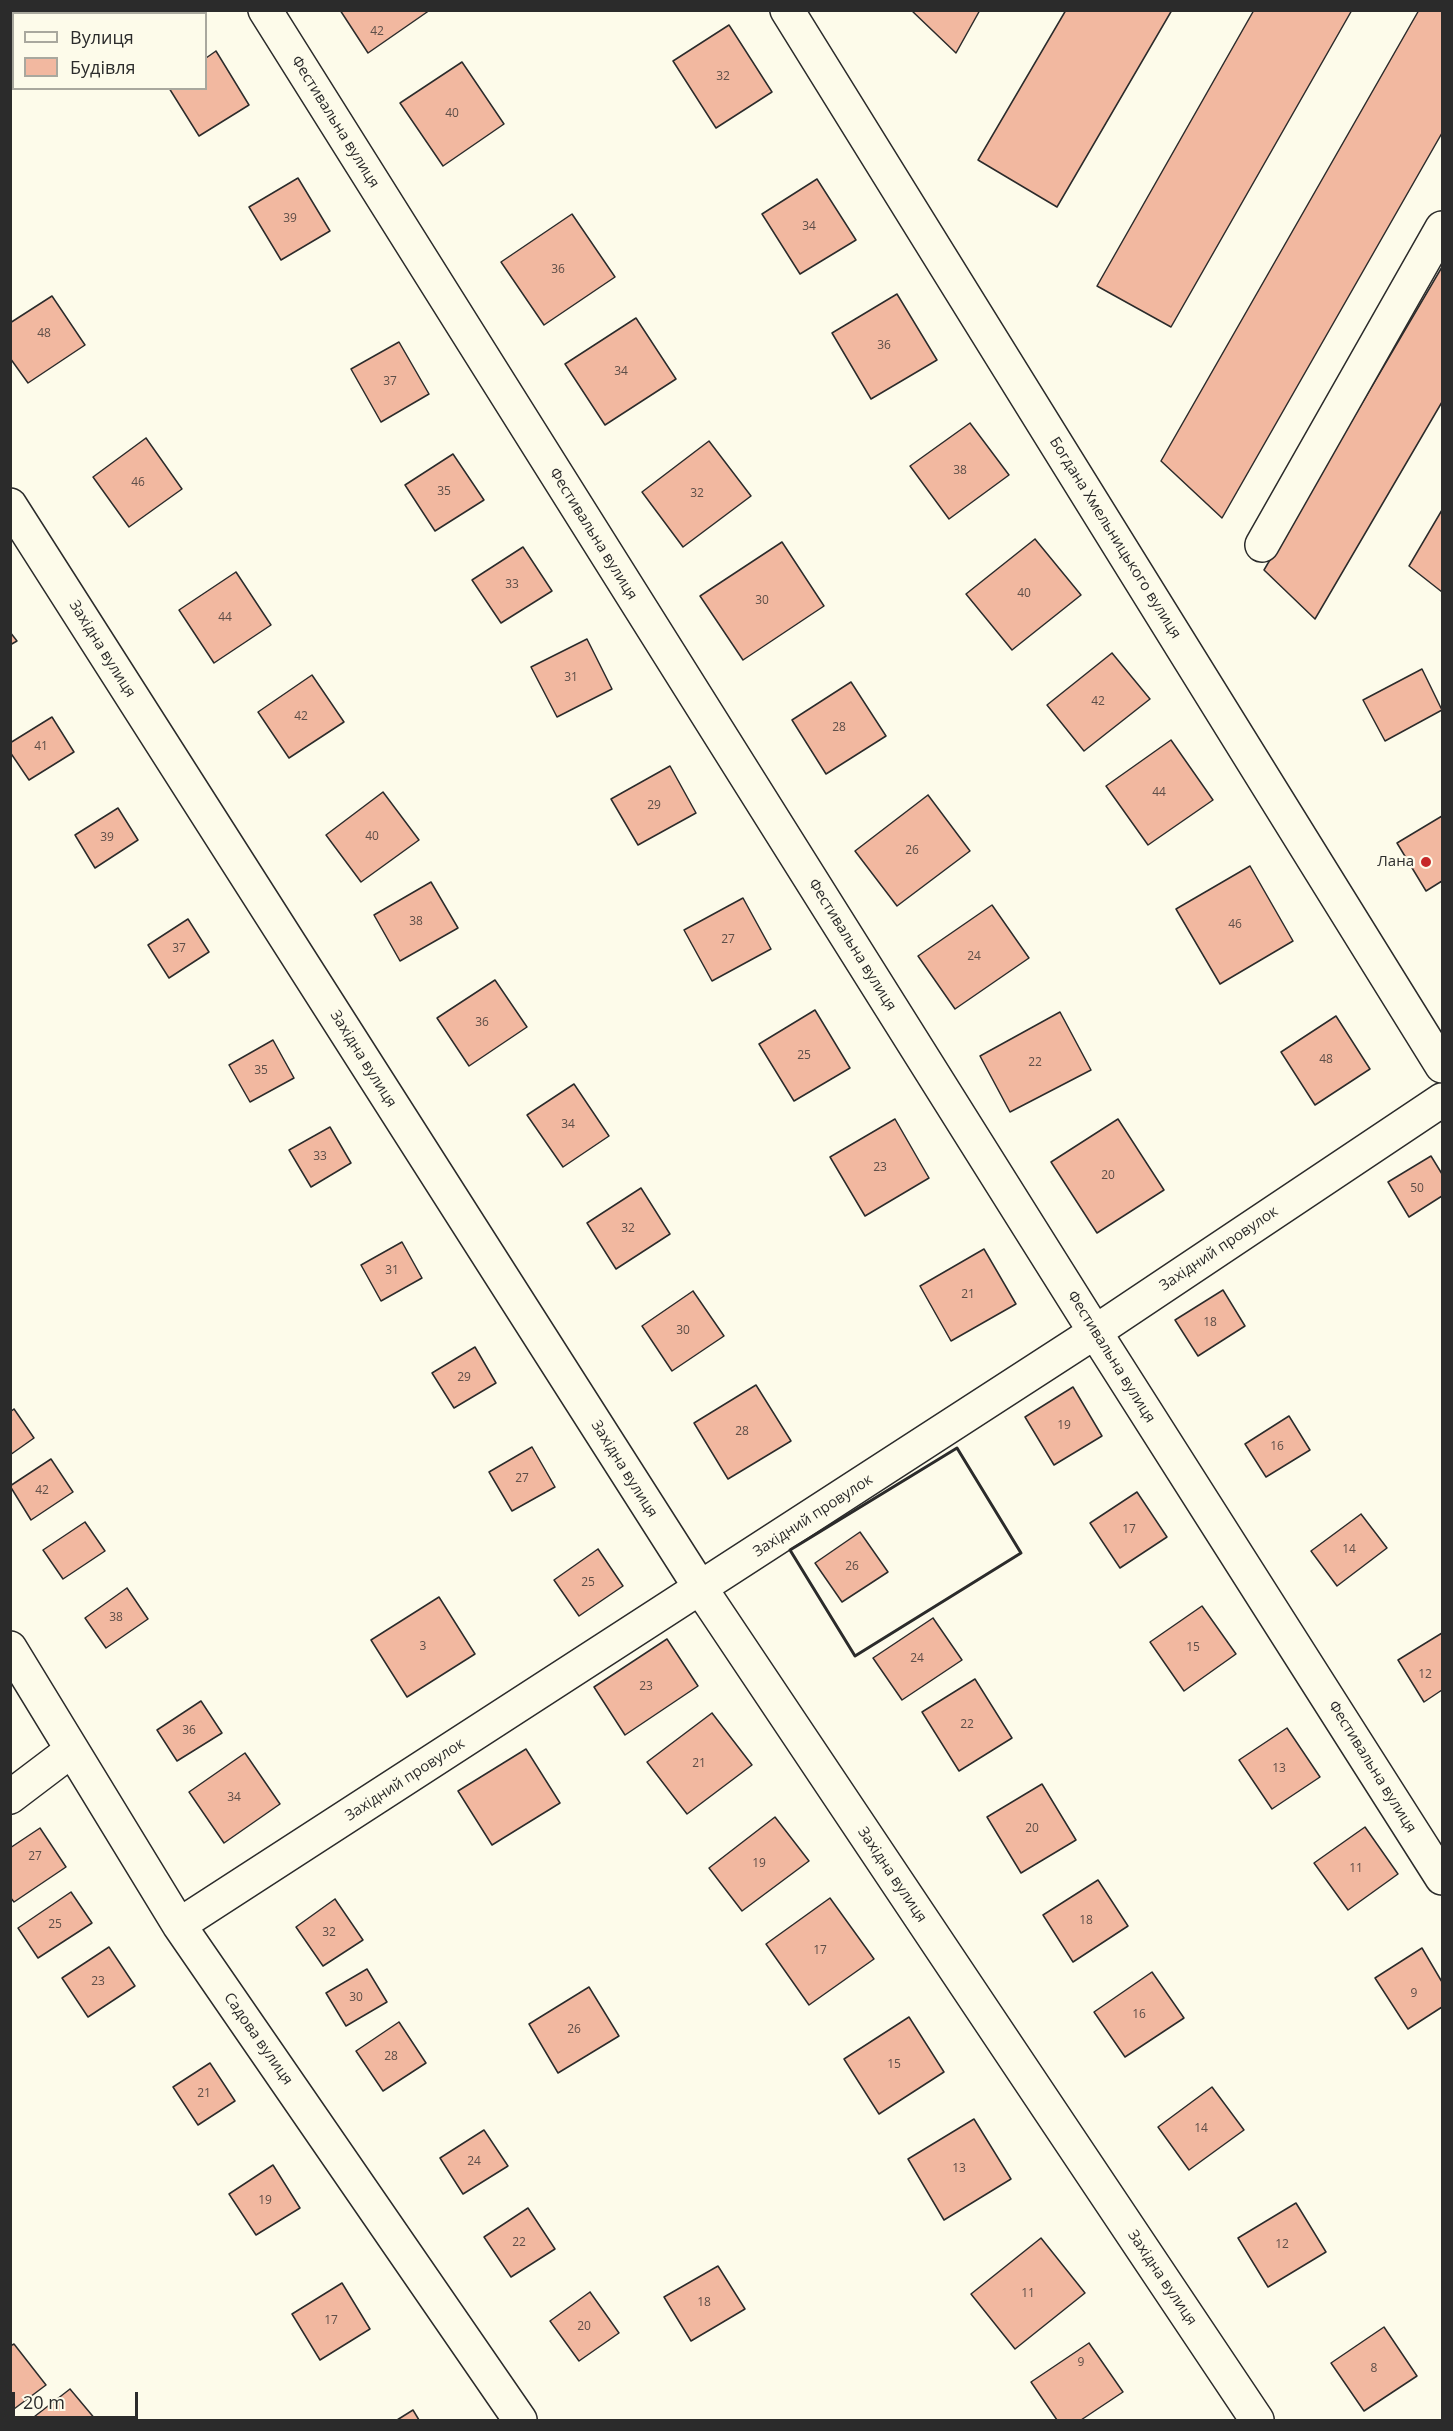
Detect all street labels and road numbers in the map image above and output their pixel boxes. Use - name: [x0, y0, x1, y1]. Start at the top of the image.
- street label: Фестивальна вулиця: [287, 53, 383, 191]
- street label: Богдана Хмельницького вулиця: [1045, 434, 1185, 642]
- street label: Фестивальна вулиця: [545, 465, 641, 603]
- street label: Західна вулиця: [65, 597, 139, 701]
- street label: Фестивальна вулиця: [804, 876, 900, 1014]
- street label: Західна вулиця: [326, 1007, 400, 1111]
- street label: Західний провулок: [1156, 1203, 1282, 1295]
- street label: Фестивальна вулиця: [1063, 1288, 1159, 1426]
- street label: Західна вулиця: [587, 1417, 661, 1521]
- street label: Західний провулок: [750, 1471, 876, 1561]
- street label: Фестивальна вулиця: [1324, 1698, 1420, 1836]
- street label: Західний провулок: [342, 1735, 468, 1825]
- street label: Західна вулиця: [854, 1824, 930, 1926]
- street label: Садова вулиця: [220, 1990, 296, 2088]
- street label: Західна вулиця: [1124, 2227, 1200, 2329]

